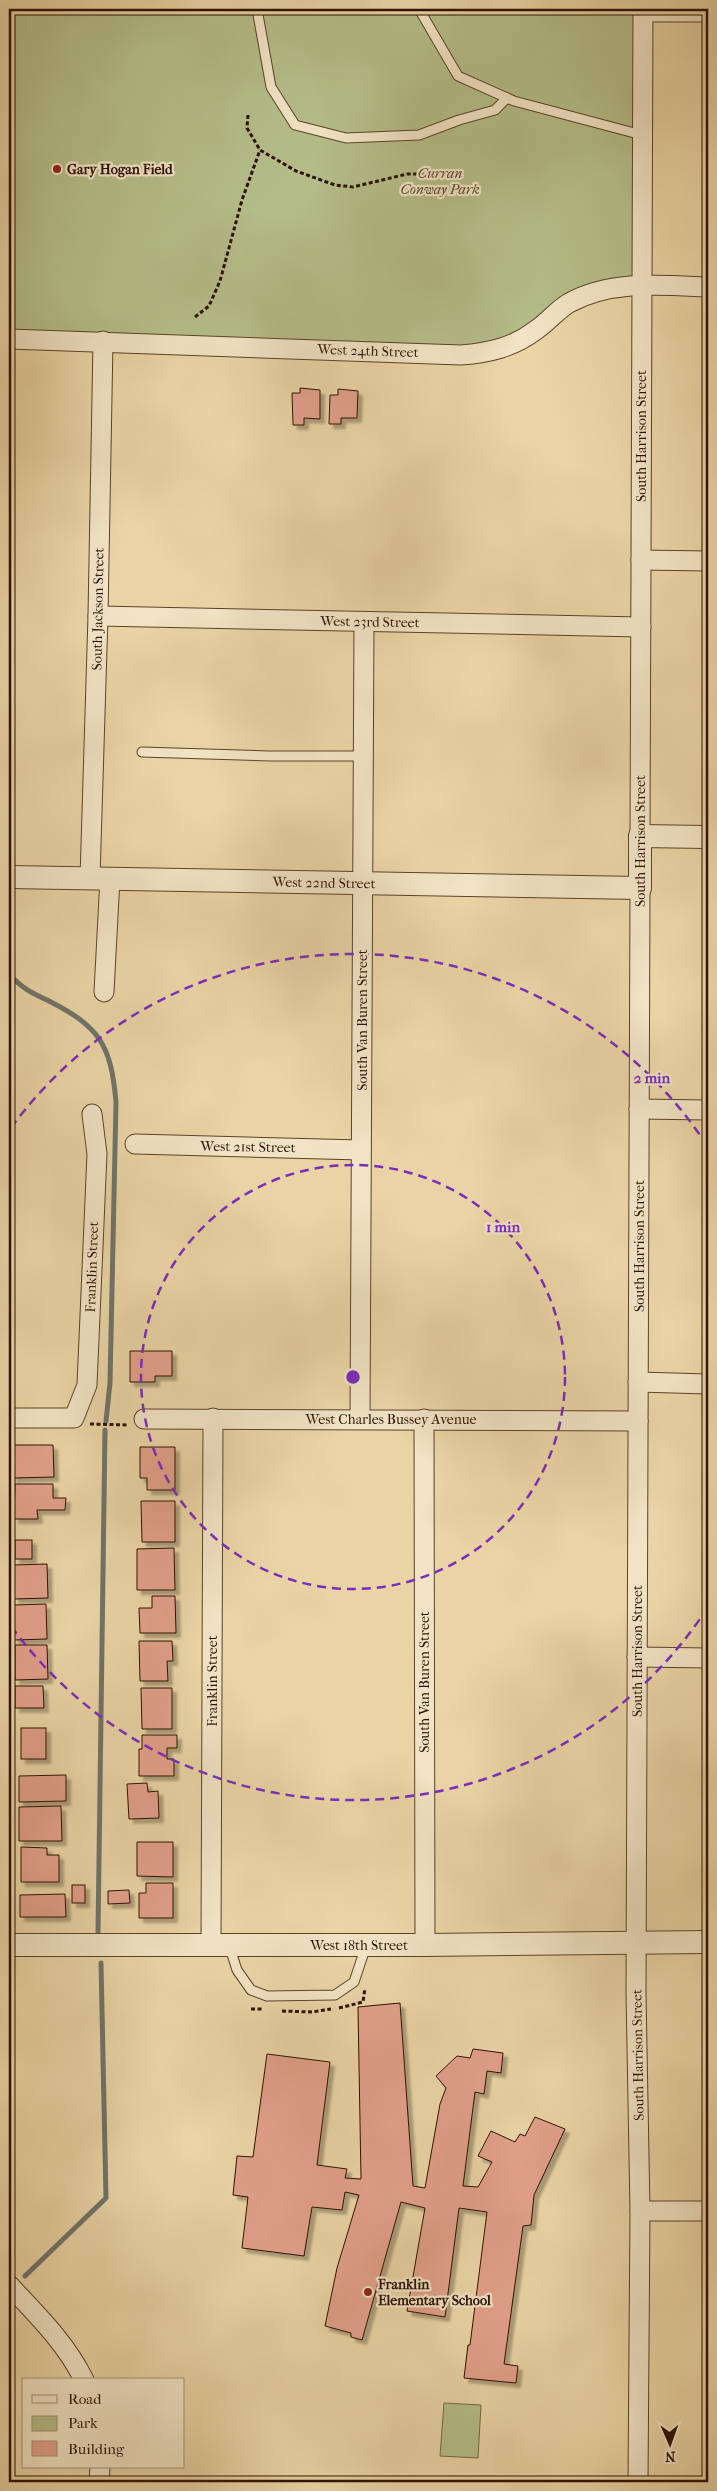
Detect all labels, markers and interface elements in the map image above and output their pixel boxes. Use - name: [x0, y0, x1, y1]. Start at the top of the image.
- place label: Gary Hogan Field: [67, 161, 174, 178]
- marker: Gary Hogan Field: [51, 163, 63, 175]
- park label: Curran Conway Park: [400, 165, 480, 198]
- street label: West 24th Street: [316, 341, 419, 361]
- street label: South Harrison Street: [633, 370, 650, 502]
- street label: South Jackson Street: [88, 547, 108, 671]
- street label: West 23rd Street: [319, 613, 420, 631]
- street label: South Harrison Street: [632, 775, 649, 907]
- street label: West 22nd Street: [271, 874, 376, 892]
- street label: South Van Buren Street: [354, 949, 371, 1091]
- text: 2 min: [634, 1069, 671, 1087]
- street label: West 21st Street: [199, 1138, 296, 1156]
- street label: South Harrison Street: [631, 1180, 648, 1312]
- text: 1 min: [486, 1218, 520, 1236]
- street label: Franklin Street: [82, 1221, 102, 1313]
- centre of rings: [344, 1368, 362, 1386]
- street label: West Charles Bussey Avenue: [304, 1411, 477, 1428]
- street label: South Harrison Street: [629, 1585, 646, 1717]
- street label: South Van Buren Street: [416, 1611, 433, 1753]
- street label: Franklin Street: [204, 1635, 221, 1727]
- street label: West 18th Street: [309, 1937, 408, 1954]
- street label: South Harrison Street: [628, 1989, 648, 2121]
- place label: Franklin Elementary School: [377, 2276, 491, 2309]
- marker: Franklin Elementary School: [362, 2286, 374, 2298]
- legend: [22, 2378, 185, 2468]
- text: Road: [68, 2390, 102, 2408]
- text: Park: [68, 2414, 98, 2432]
- north arrow: [644, 2418, 694, 2468]
- text: Building: [68, 2440, 125, 2458]
- text: N: [664, 2448, 676, 2465]

